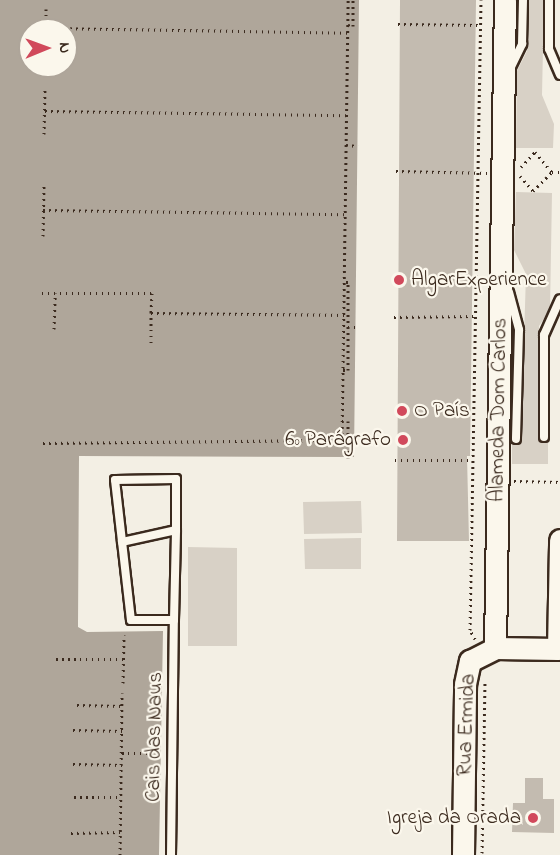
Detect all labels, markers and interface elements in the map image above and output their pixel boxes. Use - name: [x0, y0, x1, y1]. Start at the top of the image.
- north arrow: [18, 18, 78, 78]
- text: N: [52, 42, 76, 53]
- place label: AlgarExperience: [411, 267, 547, 293]
- marker: AlgarExperience: [392, 273, 406, 287]
- street label: Alameda Dom Carlos: [485, 318, 513, 502]
- place label: O País: [414, 398, 470, 424]
- marker: O País: [395, 404, 409, 418]
- place label: 6º Parágrafo: [285, 427, 391, 453]
- marker: 6º Parágrafo: [396, 433, 410, 447]
- street label: Cais das Naus: [141, 672, 169, 802]
- street label: Rua Ermida: [453, 673, 481, 777]
- place label: Igreja da Orada: [387, 805, 521, 831]
- marker: Igreja da Orada: [526, 811, 540, 825]

